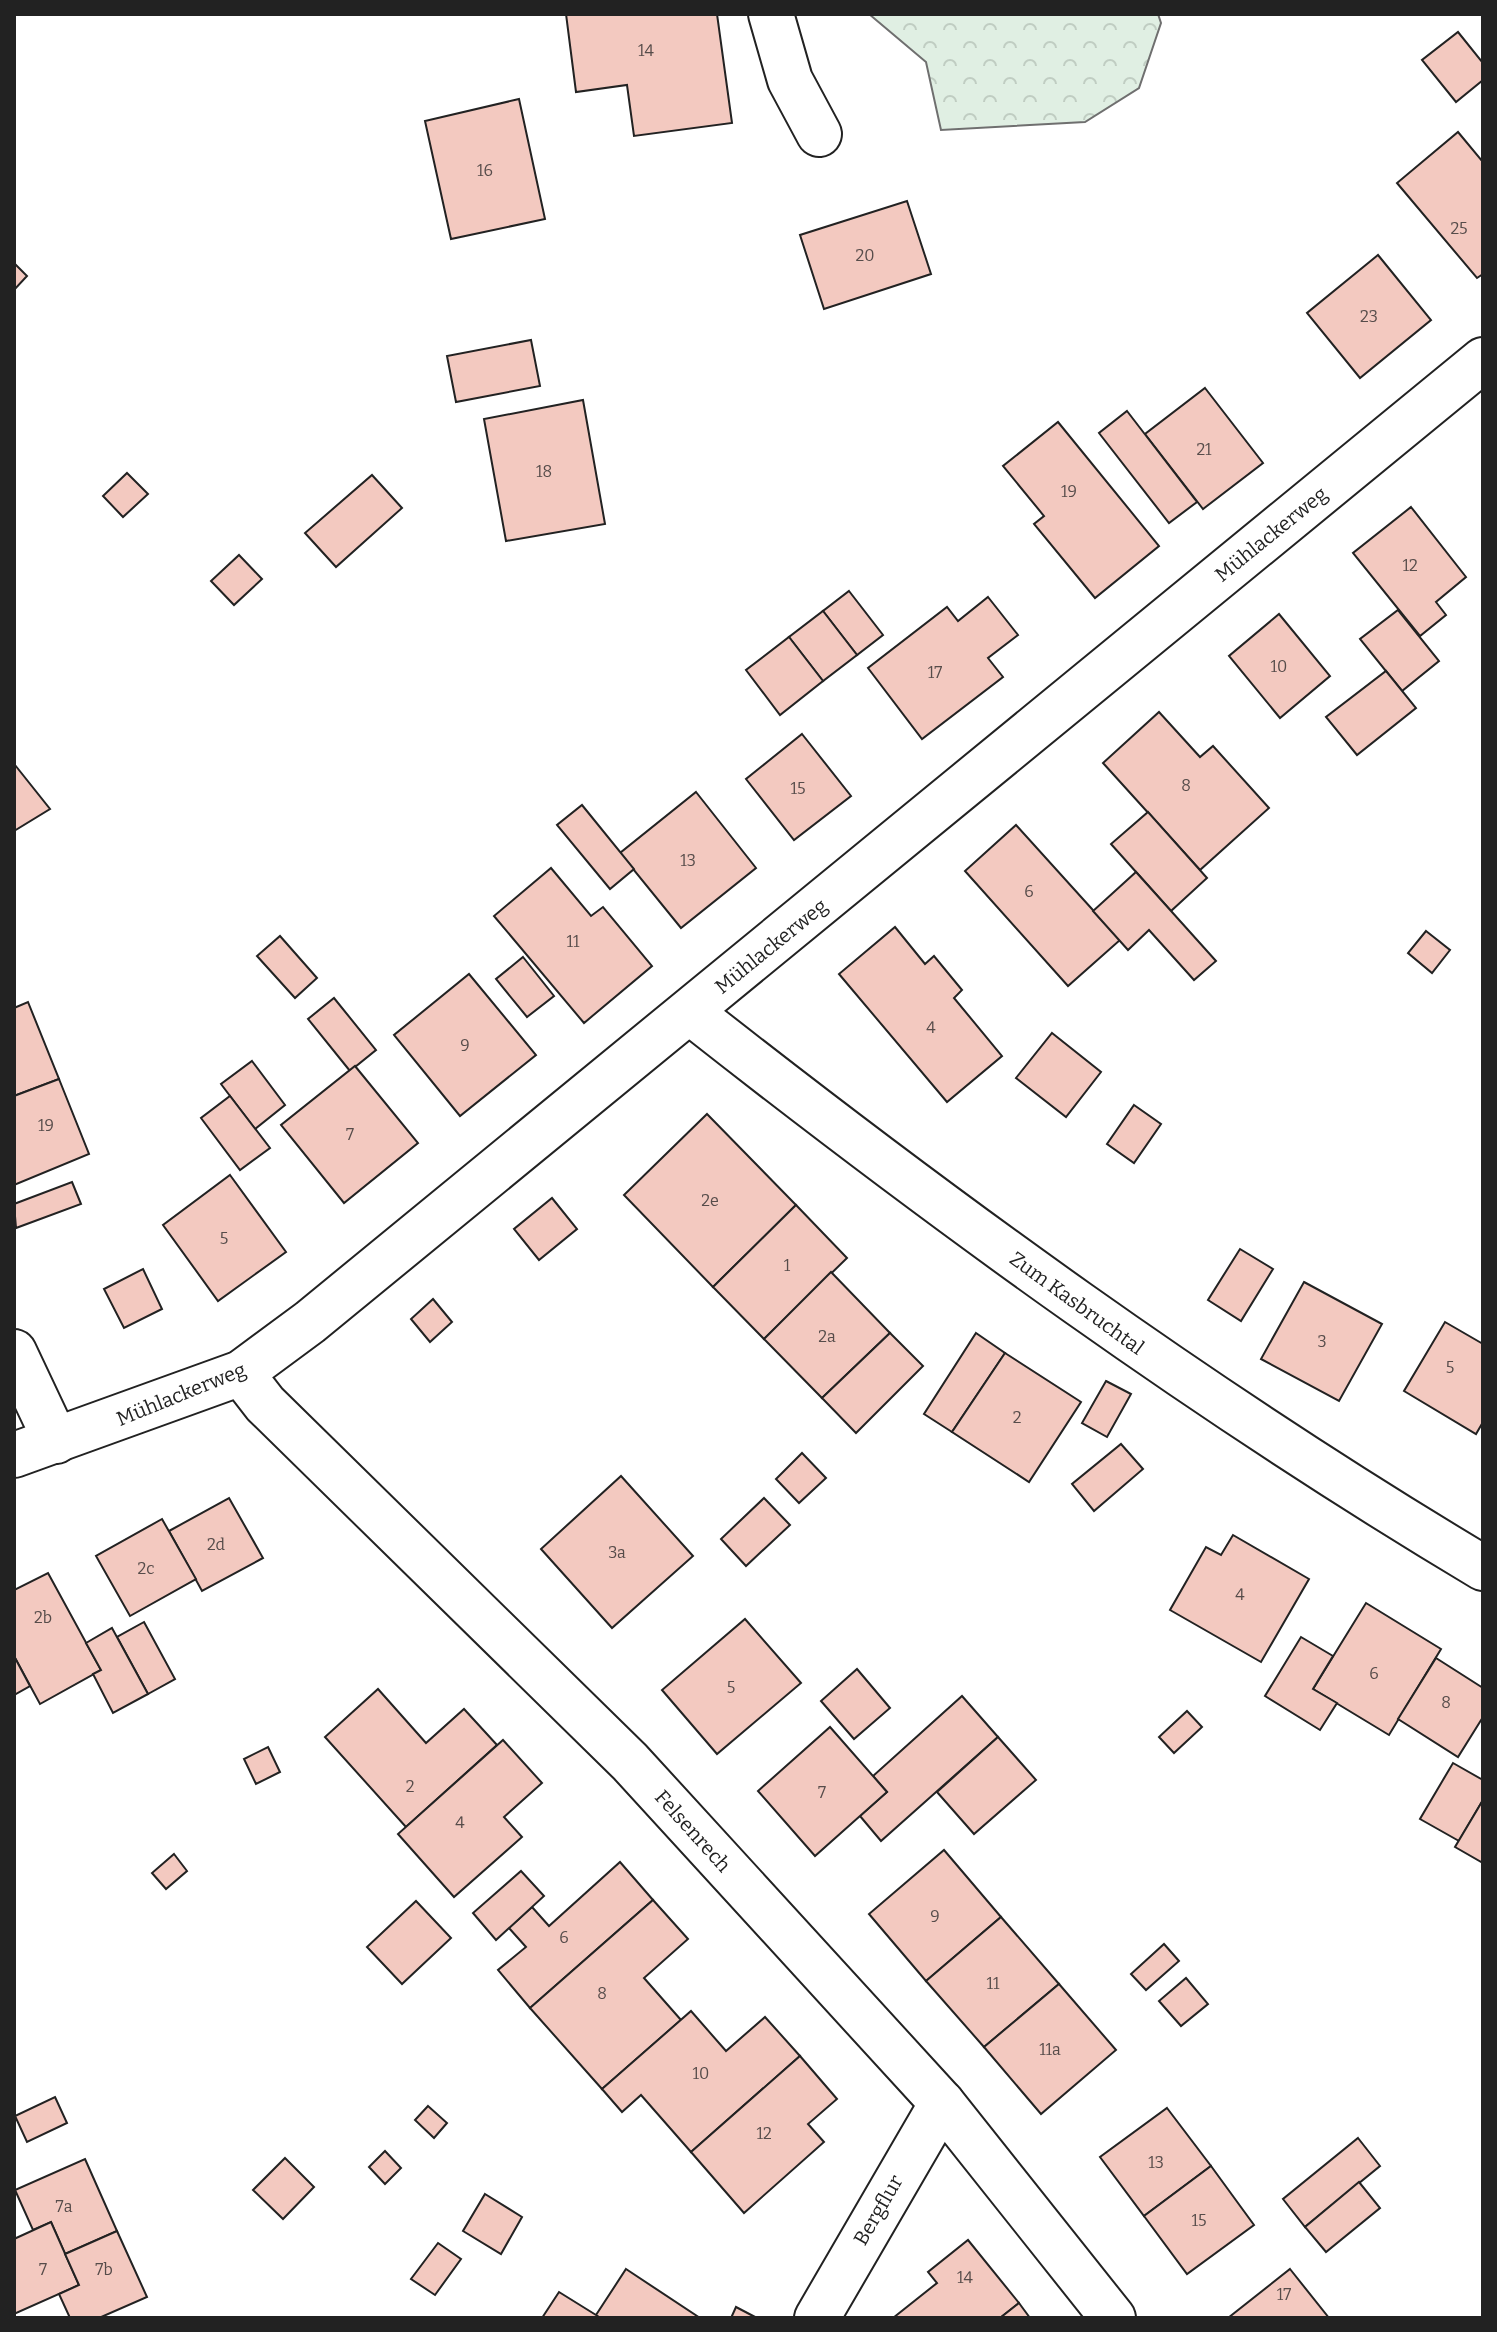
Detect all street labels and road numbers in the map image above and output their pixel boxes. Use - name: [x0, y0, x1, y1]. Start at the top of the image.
- street label: Mühlackerweg: [1210, 481, 1332, 587]
- street label: Mühlackerweg: [710, 893, 832, 999]
- street label: Zum Kasbruchtal: [1005, 1246, 1149, 1360]
- street label: Mühlackerweg: [113, 1357, 249, 1431]
- street label: Felsenrech: [650, 1785, 736, 1877]
- street label: Bergflur: [848, 2171, 908, 2249]

